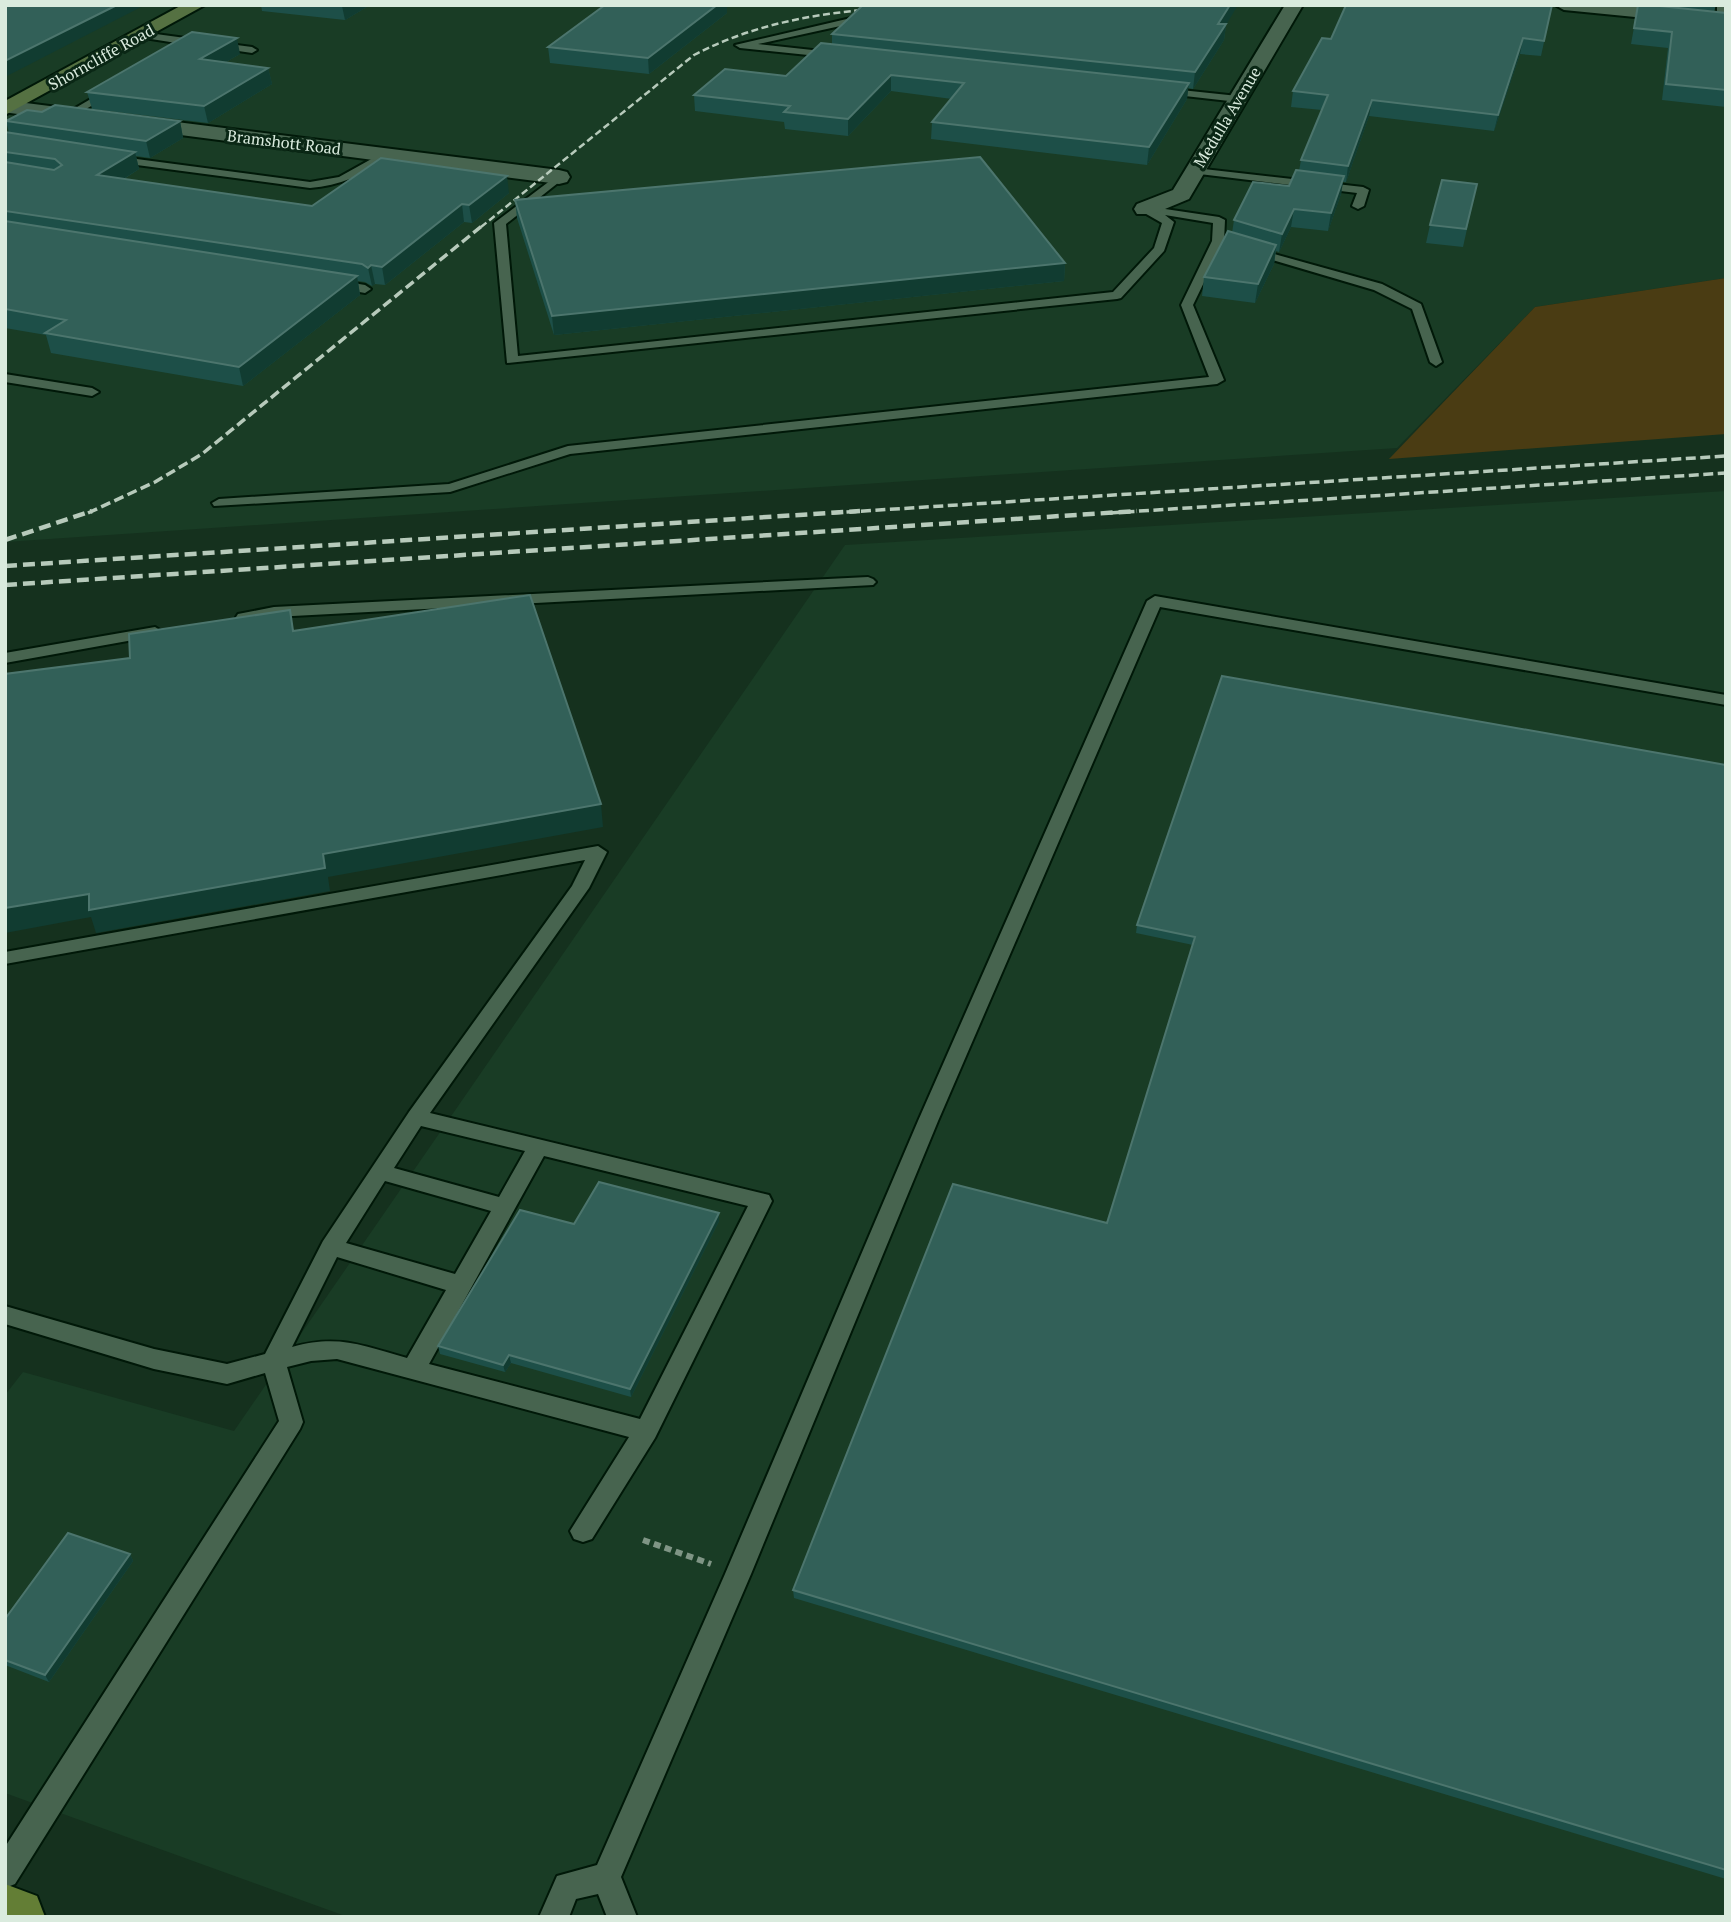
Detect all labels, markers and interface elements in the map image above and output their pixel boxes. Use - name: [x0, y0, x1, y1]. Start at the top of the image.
- street label: Shorncliffe Road: [44, 19, 158, 95]
- street label: Medulla Avenue: [1188, 63, 1266, 171]
- street label: Bramshott Road: [226, 124, 342, 160]

